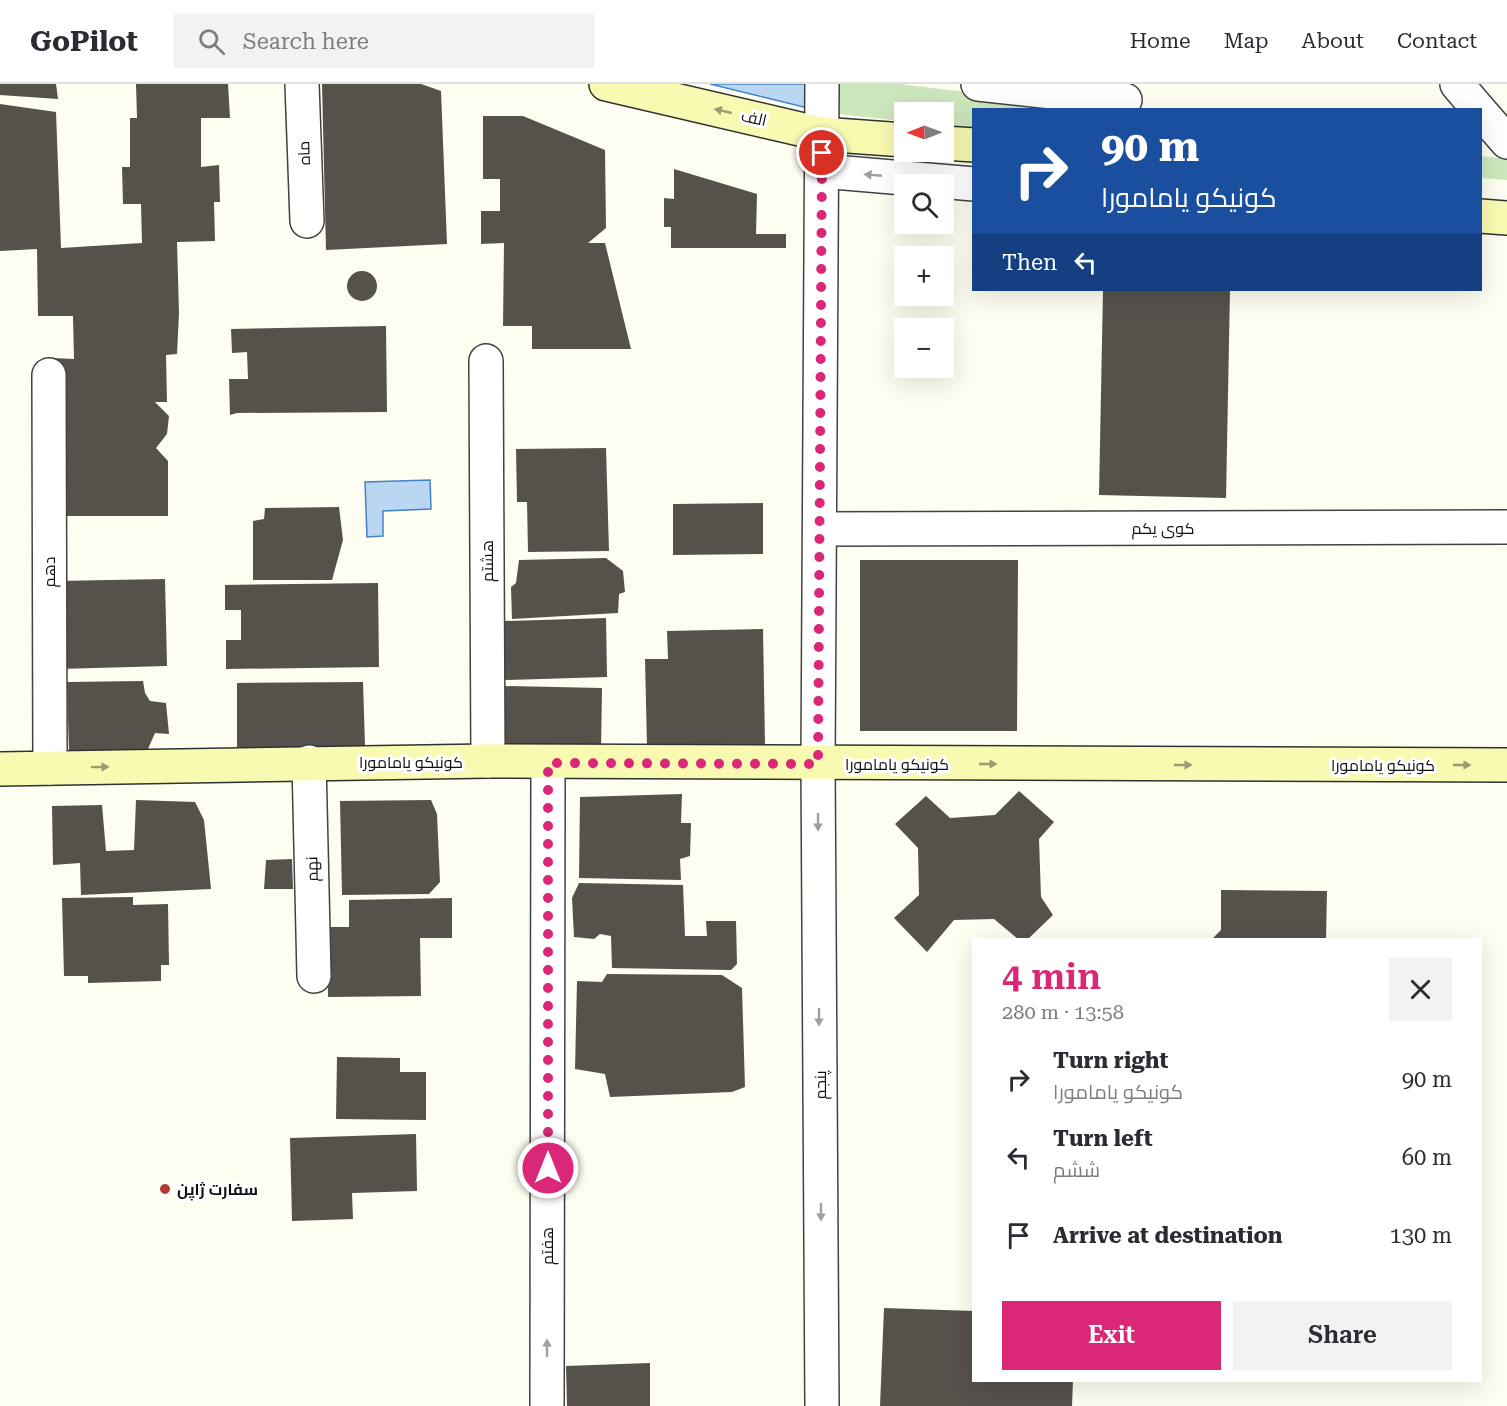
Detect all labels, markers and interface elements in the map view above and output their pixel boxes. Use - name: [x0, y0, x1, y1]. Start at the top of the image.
- search box: [174, 14, 594, 68]
- text: GoPilot: [30, 25, 138, 58]
- icon: search: [195, 25, 228, 58]
- text: Search here: [243, 29, 369, 54]
- text: Home: [1130, 29, 1191, 53]
- text: Map: [1224, 29, 1269, 53]
- text: About: [1302, 29, 1364, 53]
- text: Contact: [1397, 29, 1477, 53]
- north arrow: [894, 102, 954, 162]
- map controls: [894, 102, 954, 378]
- one-way arrow: [713, 106, 732, 115]
- street label: الف: [739, 106, 769, 130]
- text: 90 m: [1101, 122, 1199, 171]
- pin: [796, 127, 847, 178]
- icon: right: [1002, 132, 1080, 210]
- icon: arrive: [805, 136, 838, 169]
- street label: ماه: [294, 141, 314, 165]
- one-way arrow: [864, 171, 883, 180]
- button: search: [894, 174, 954, 234]
- text: کونیکو یامامورا: [1101, 182, 1277, 214]
- button: +: [894, 246, 954, 306]
- icon: left: [1069, 246, 1102, 279]
- text: Then: [1002, 250, 1057, 275]
- button: −: [894, 318, 954, 378]
- street label: کوی یکم: [1132, 519, 1194, 540]
- street label: هشتم: [478, 540, 499, 582]
- street label: دهم: [40, 556, 61, 588]
- street label: کونیکو یامامورا: [359, 753, 463, 772]
- street label: کونیکو یامامورا: [845, 755, 949, 774]
- street label: کونیکو یامامورا: [1331, 756, 1435, 775]
- one-way arrow: [979, 759, 998, 769]
- one-way arrow: [1174, 760, 1193, 770]
- one-way arrow: [1453, 760, 1472, 770]
- one-way arrow: [91, 762, 110, 772]
- one-way arrow: [813, 813, 823, 832]
- street label: نهم: [302, 856, 324, 882]
- text: 4 min: [1002, 956, 1101, 998]
- button: close: [1389, 958, 1452, 1021]
- text: 280 m · 13:58: [1002, 1000, 1124, 1024]
- one-way arrow: [815, 1008, 824, 1027]
- text: Turn right: [1053, 1048, 1168, 1073]
- icon: right: [1002, 1063, 1035, 1096]
- text: 90 m: [1402, 1067, 1452, 1092]
- street label: پنجم: [811, 1070, 832, 1100]
- text: کونیکو یامامورا: [1053, 1080, 1183, 1104]
- text: Turn left: [1053, 1126, 1153, 1151]
- position arrow: [516, 1136, 580, 1200]
- icon: left: [1002, 1141, 1035, 1174]
- text: 60 m: [1402, 1145, 1452, 1170]
- text: ششم: [1053, 1158, 1100, 1182]
- place label: سفارت ژاپن: [177, 1180, 258, 1201]
- marker: سفارت ژاپن: [158, 1182, 172, 1196]
- one-way arrow: [816, 1203, 826, 1222]
- icon: arrive: [1002, 1219, 1035, 1252]
- text: Arrive at destination: [1053, 1223, 1282, 1248]
- text: 130 m: [1389, 1223, 1452, 1248]
- street label: هفتم: [538, 1227, 559, 1265]
- button: Exit: [1002, 1301, 1221, 1370]
- button: Share: [1233, 1301, 1452, 1370]
- one-way arrow: [542, 1338, 552, 1357]

